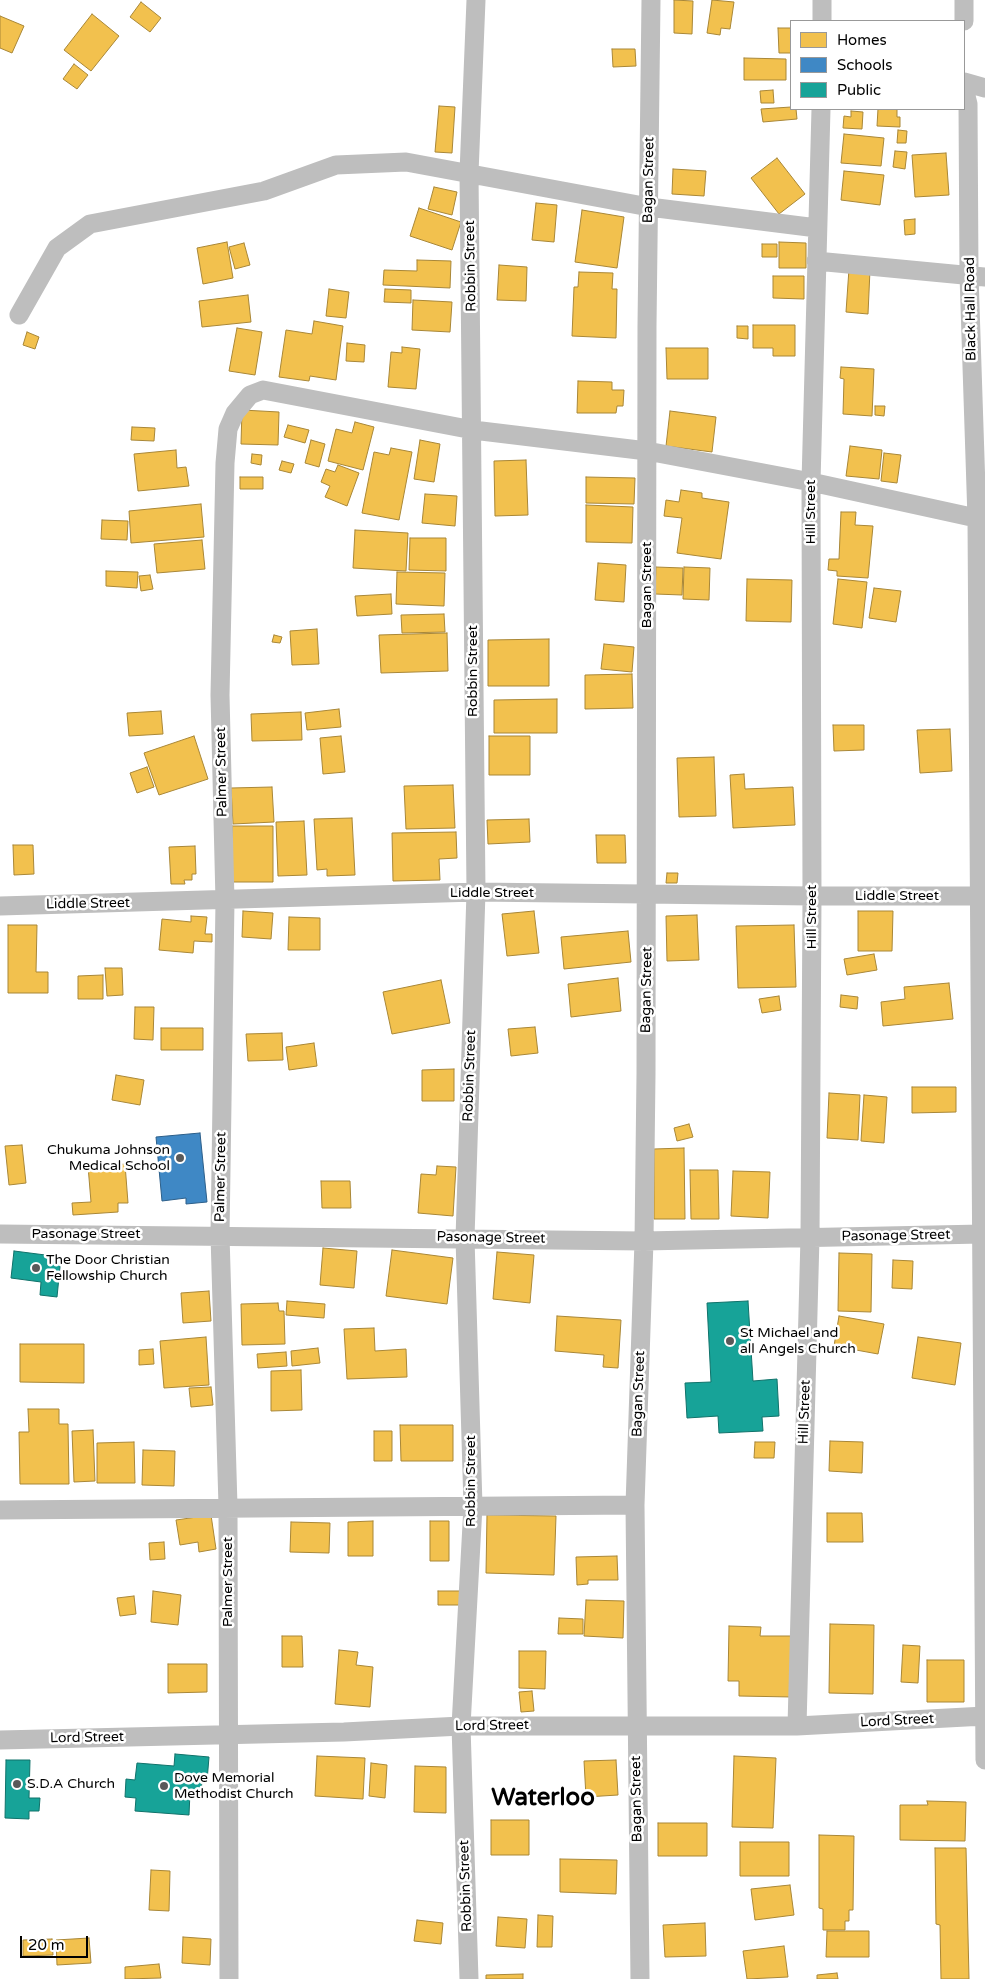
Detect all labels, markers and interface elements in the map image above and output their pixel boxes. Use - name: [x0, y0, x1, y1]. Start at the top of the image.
- legend: [790, 20, 965, 110]
- text: Homes: [837, 31, 887, 49]
- text: Schools: [837, 56, 893, 74]
- text: Public: [837, 81, 881, 99]
- street label: Bagan Street: [640, 137, 658, 223]
- street label: Robbin Street: [462, 220, 480, 312]
- street label: Black Hall Road: [962, 257, 980, 361]
- street label: Hill Street: [803, 480, 819, 544]
- street label: Bagan Street: [639, 542, 655, 628]
- street label: Robbin Street: [465, 625, 481, 717]
- street label: Palmer Street: [213, 727, 231, 817]
- street label: Liddle Street: [450, 885, 534, 901]
- street label: Hill Street: [804, 885, 820, 949]
- street label: Liddle Street: [855, 888, 939, 904]
- street label: Liddle Street: [46, 895, 130, 913]
- street label: Bagan Street: [638, 947, 656, 1033]
- street label: Robbin Street: [460, 1030, 480, 1122]
- street label: Palmer Street: [212, 1132, 230, 1222]
- place label: Chukuma Johnson Medical School: [47, 1142, 170, 1174]
- marker: Chukuma Johnson Medical School: [174, 1152, 186, 1164]
- street label: Pasonage Street: [32, 1226, 140, 1242]
- street label: Pasonage Street: [841, 1227, 951, 1245]
- street label: Pasonage Street: [436, 1229, 546, 1247]
- place label: The Door Christian Fellowship Church: [46, 1252, 170, 1284]
- marker: The Door Christian Fellowship Church: [30, 1262, 42, 1274]
- place label: St Michael and all Angels Church: [740, 1325, 856, 1358]
- marker: St Michael and all Angels Church: [724, 1335, 736, 1347]
- street label: Bagan Street: [629, 1351, 649, 1437]
- street label: Hill Street: [795, 1379, 815, 1445]
- street label: Robbin Street: [463, 1435, 479, 1527]
- street label: Palmer Street: [220, 1537, 236, 1627]
- street label: Lord Street: [860, 1711, 934, 1731]
- street label: Lord Street: [455, 1717, 529, 1735]
- street label: Lord Street: [50, 1729, 124, 1747]
- street label: Bagan Street: [628, 1756, 646, 1842]
- place label: Dove Memorial Methodist Church: [174, 1770, 293, 1802]
- place label: S.D.A Church: [27, 1776, 115, 1792]
- marker: S.D.A Church: [11, 1778, 23, 1790]
- marker: Dove Memorial Methodist Church: [158, 1780, 170, 1792]
- district label: Waterloo: [491, 1785, 595, 1813]
- street label: Robbin Street: [456, 1840, 476, 1932]
- scale bar: [22, 1926, 90, 1958]
- text: 20 m: [28, 1936, 65, 1954]

